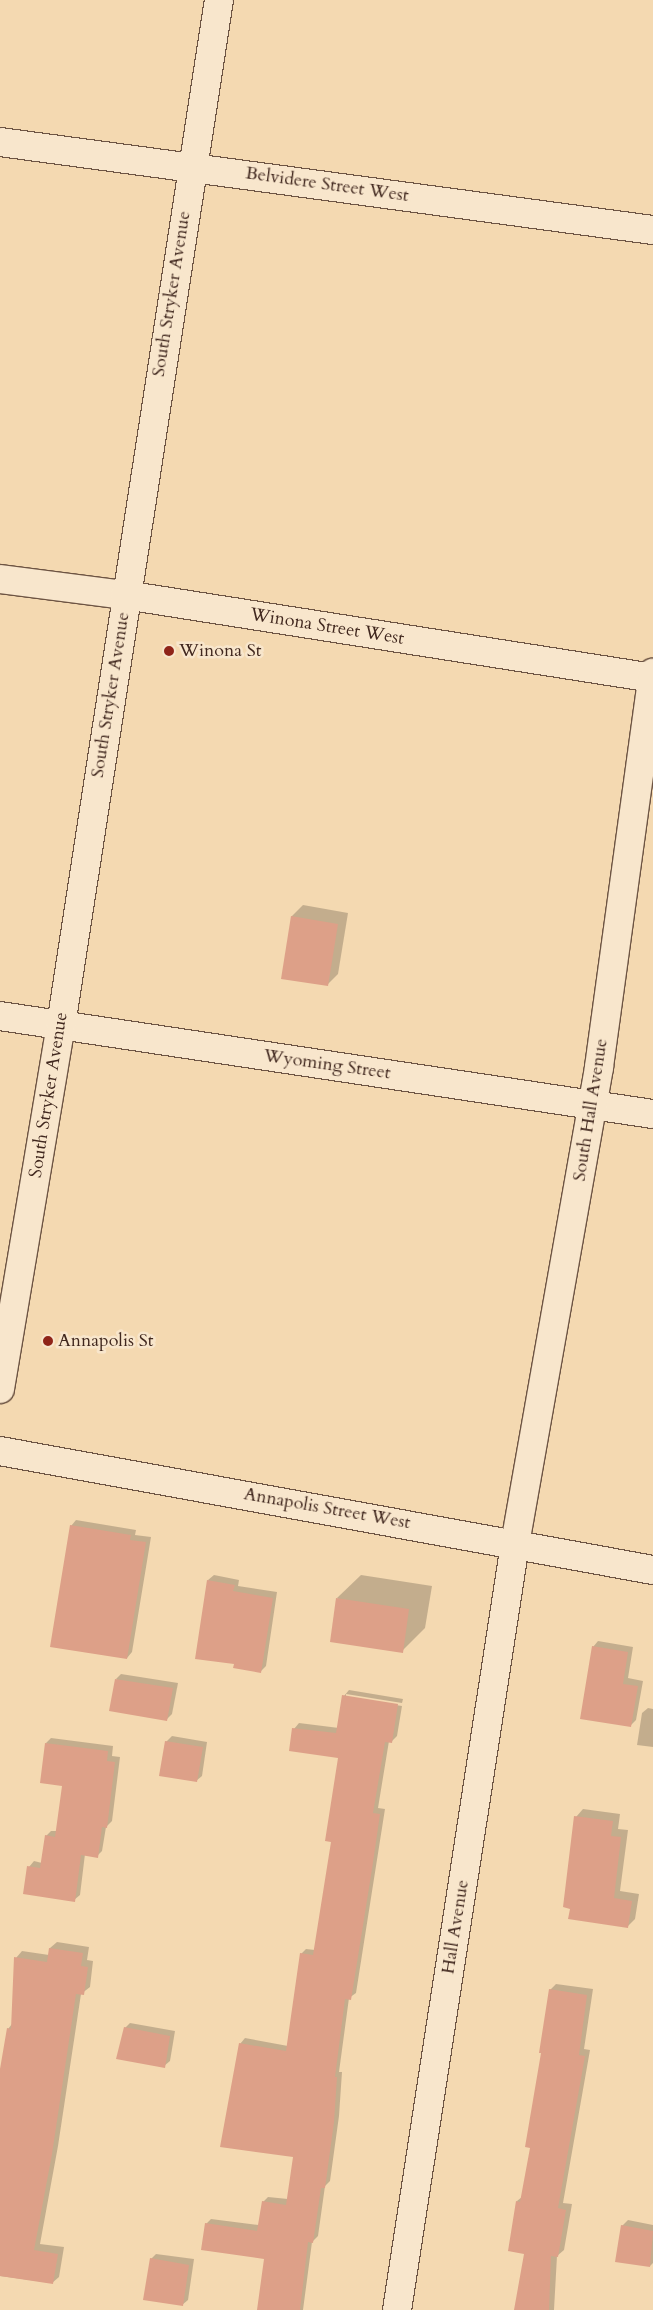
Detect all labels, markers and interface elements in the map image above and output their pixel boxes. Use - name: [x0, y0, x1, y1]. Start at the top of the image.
- street label: Belvidere Street West: [244, 163, 410, 207]
- street label: South Stryker Avenue: [148, 210, 196, 378]
- street label: Winona Street West: [248, 604, 406, 650]
- street label: South Stryker Avenue: [87, 611, 135, 779]
- place label: Winona St: [179, 640, 261, 662]
- marker: Winona St: [163, 645, 175, 657]
- street label: South Stryker Avenue: [25, 1011, 73, 1179]
- street label: South Hall Avenue: [569, 1037, 613, 1183]
- street label: Wyoming Street: [262, 1045, 392, 1085]
- place label: Annapolis St: [58, 1330, 154, 1352]
- marker: Annapolis St: [42, 1335, 54, 1347]
- street label: Annapolis Street West: [242, 1484, 412, 1534]
- street label: Hall Avenue: [438, 1878, 474, 1976]

